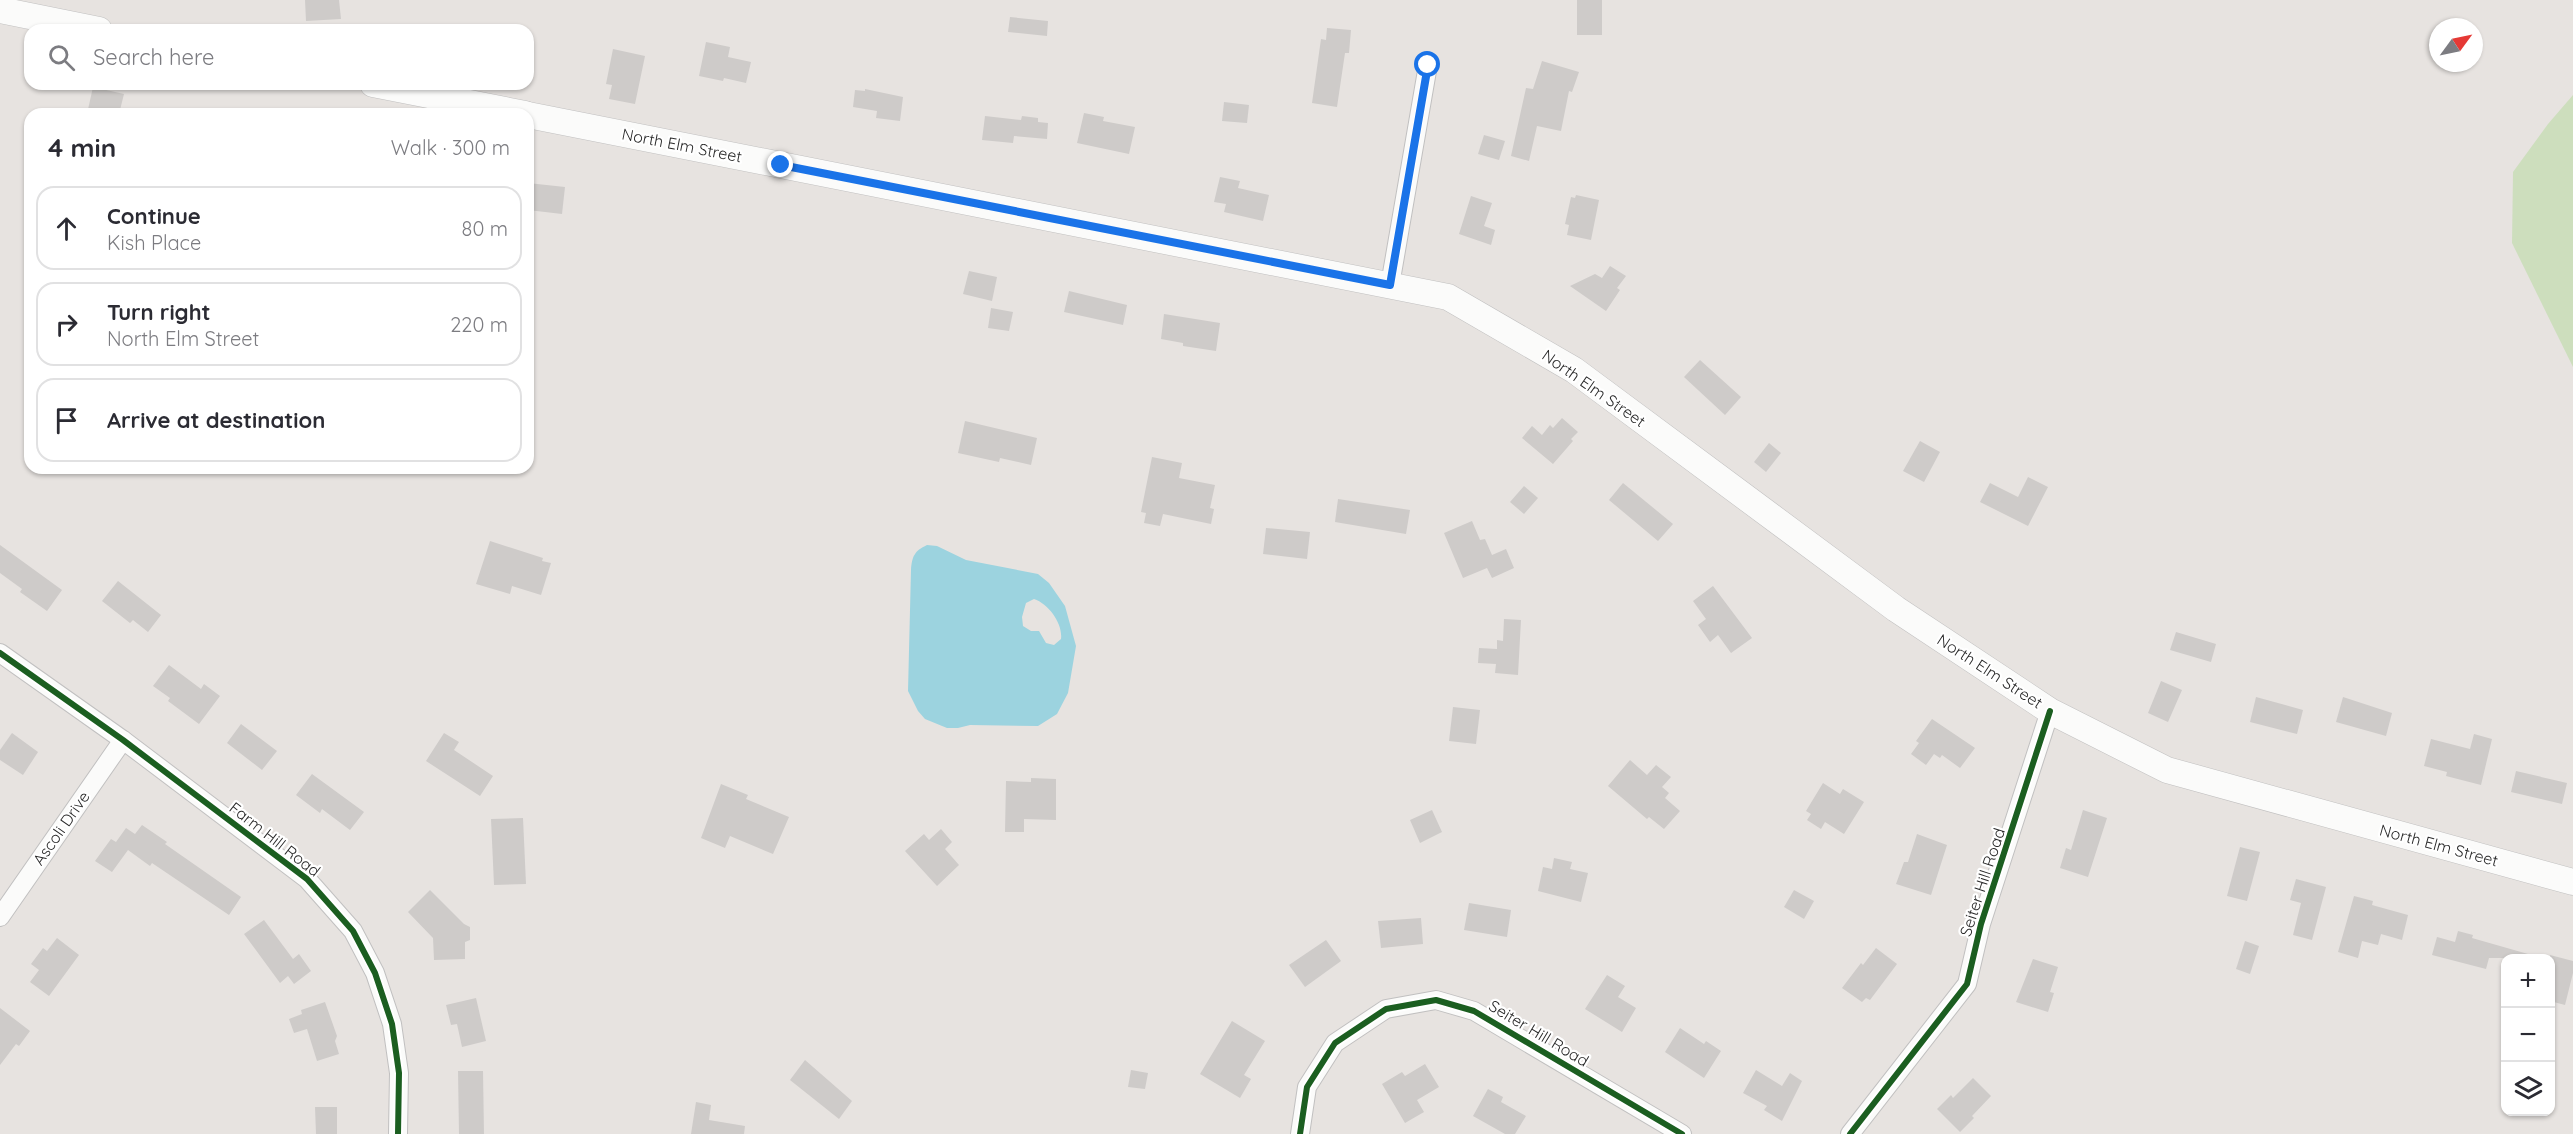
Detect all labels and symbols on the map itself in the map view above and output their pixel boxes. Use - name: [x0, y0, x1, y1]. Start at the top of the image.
- north arrow: [2429, 18, 2483, 72]
- route start: [1414, 51, 1440, 77]
- street label: North Elm Street: [620, 124, 744, 166]
- route end: [767, 151, 793, 177]
- street label: North Elm Street: [1538, 345, 1650, 431]
- street label: North Elm Street: [1933, 629, 2047, 713]
- street label: Ascoli Drive: [28, 787, 94, 869]
- street label: Farm Hill Road: [226, 797, 324, 881]
- street label: North Elm Street: [2378, 820, 2500, 870]
- street label: Seiter Hill Road: [1955, 825, 2009, 939]
- street label: Seiter Hill Road: [1486, 995, 1592, 1071]

